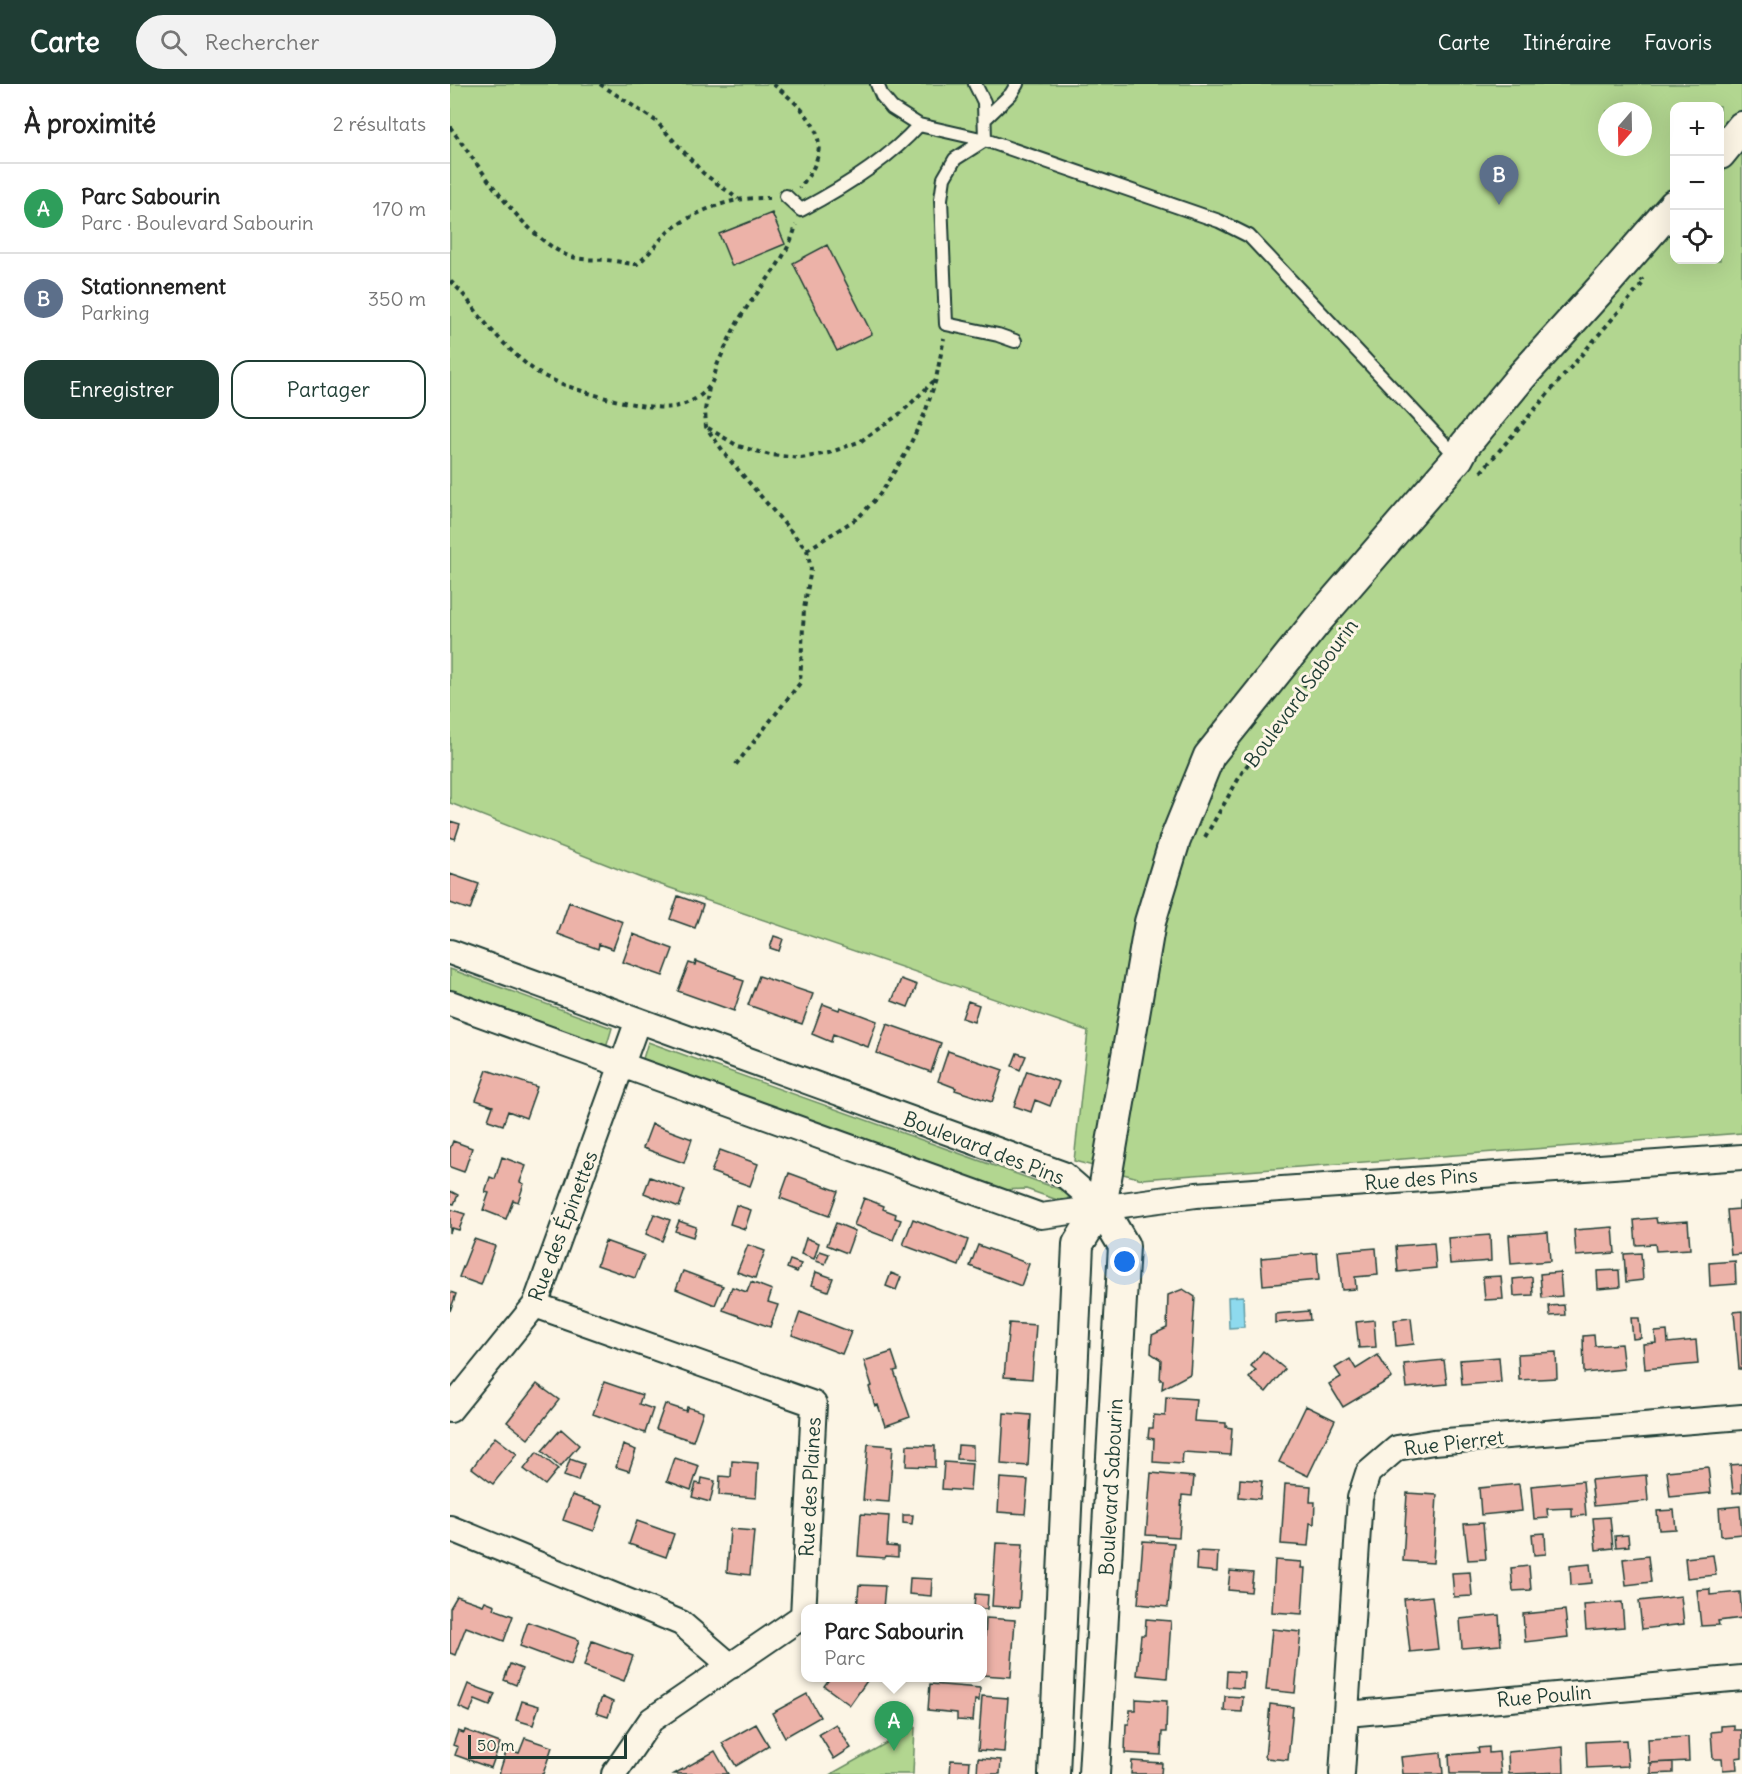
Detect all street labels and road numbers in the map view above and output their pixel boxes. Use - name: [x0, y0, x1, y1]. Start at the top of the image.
- street label: Boulevard Sabourin: [1238, 614, 1363, 772]
- street label: Boulevard des Pins: [900, 1105, 1068, 1190]
- street label: Rue des Épinettes: [522, 1147, 603, 1305]
- street label: Rue des Pins: [1364, 1162, 1478, 1195]
- street label: Boulevard Sabourin: [1093, 1398, 1128, 1576]
- street label: Rue des Plaines: [793, 1416, 826, 1557]
- street label: Rue Pierret: [1403, 1424, 1505, 1461]
- street label: Rue Poulin: [1496, 1679, 1592, 1712]

